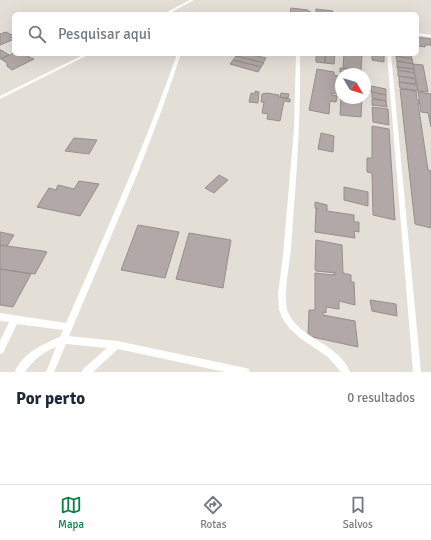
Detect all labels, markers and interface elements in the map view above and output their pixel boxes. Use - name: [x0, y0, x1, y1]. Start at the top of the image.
- search box: [12, 12, 419, 56]
- icon: search: [26, 23, 48, 45]
- text: Pesquisar aqui: [58, 25, 151, 43]
- north arrow: [335, 68, 371, 104]
- text: Por perto: [16, 388, 85, 409]
- text: 0 resultados: [347, 390, 415, 406]
- tab: Mapa: [58, 494, 84, 531]
- tab: Rotas: [200, 494, 226, 531]
- tab: Salvos: [343, 494, 373, 531]

